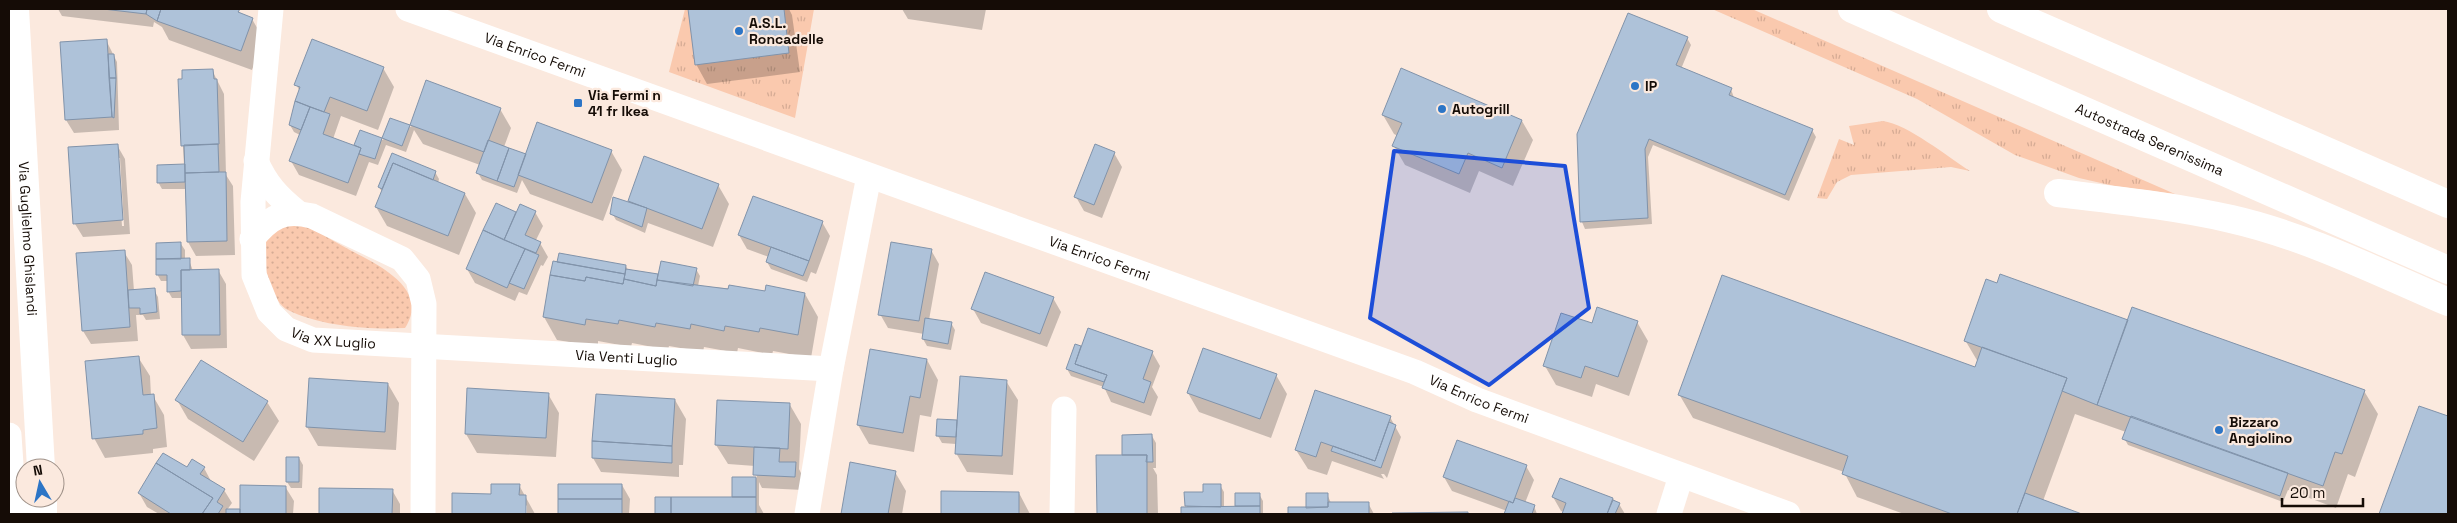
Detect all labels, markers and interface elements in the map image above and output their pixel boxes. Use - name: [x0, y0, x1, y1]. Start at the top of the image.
- place label: A.S.L. Roncadelle: [749, 14, 824, 48]
- marker: A.S.L. Roncadelle: [733, 25, 745, 37]
- street label: Via Enrico Fermi: [482, 28, 588, 81]
- place label: IP: [1645, 77, 1658, 95]
- marker: IP: [1629, 80, 1641, 92]
- place label: Via Fermi n 41 fr Ikea: [588, 86, 661, 120]
- marker: Via Fermi n 41 fr Ikea: [572, 97, 584, 109]
- street label: Autostrada Serenissima: [2073, 99, 2227, 180]
- place label: Autogrill: [1452, 100, 1510, 118]
- marker: Autogrill: [1436, 103, 1448, 115]
- street label: Via Guglielmo Ghislandi: [15, 161, 41, 316]
- street label: Via Enrico Fermi: [1046, 232, 1152, 285]
- street label: Via XX Luglio: [288, 323, 376, 353]
- street label: Via Venti Luglio: [575, 346, 678, 369]
- street label: Via Enrico Fermi: [1426, 371, 1531, 427]
- place label: Bizzaro Angiolino: [2229, 413, 2292, 447]
- marker: Bizzaro Angiolino: [2213, 424, 2225, 436]
- north arrow: [15, 458, 65, 508]
- text: N: [32, 461, 44, 480]
- scale bar: [2282, 476, 2363, 508]
- text: 20 m: [2290, 483, 2325, 502]

